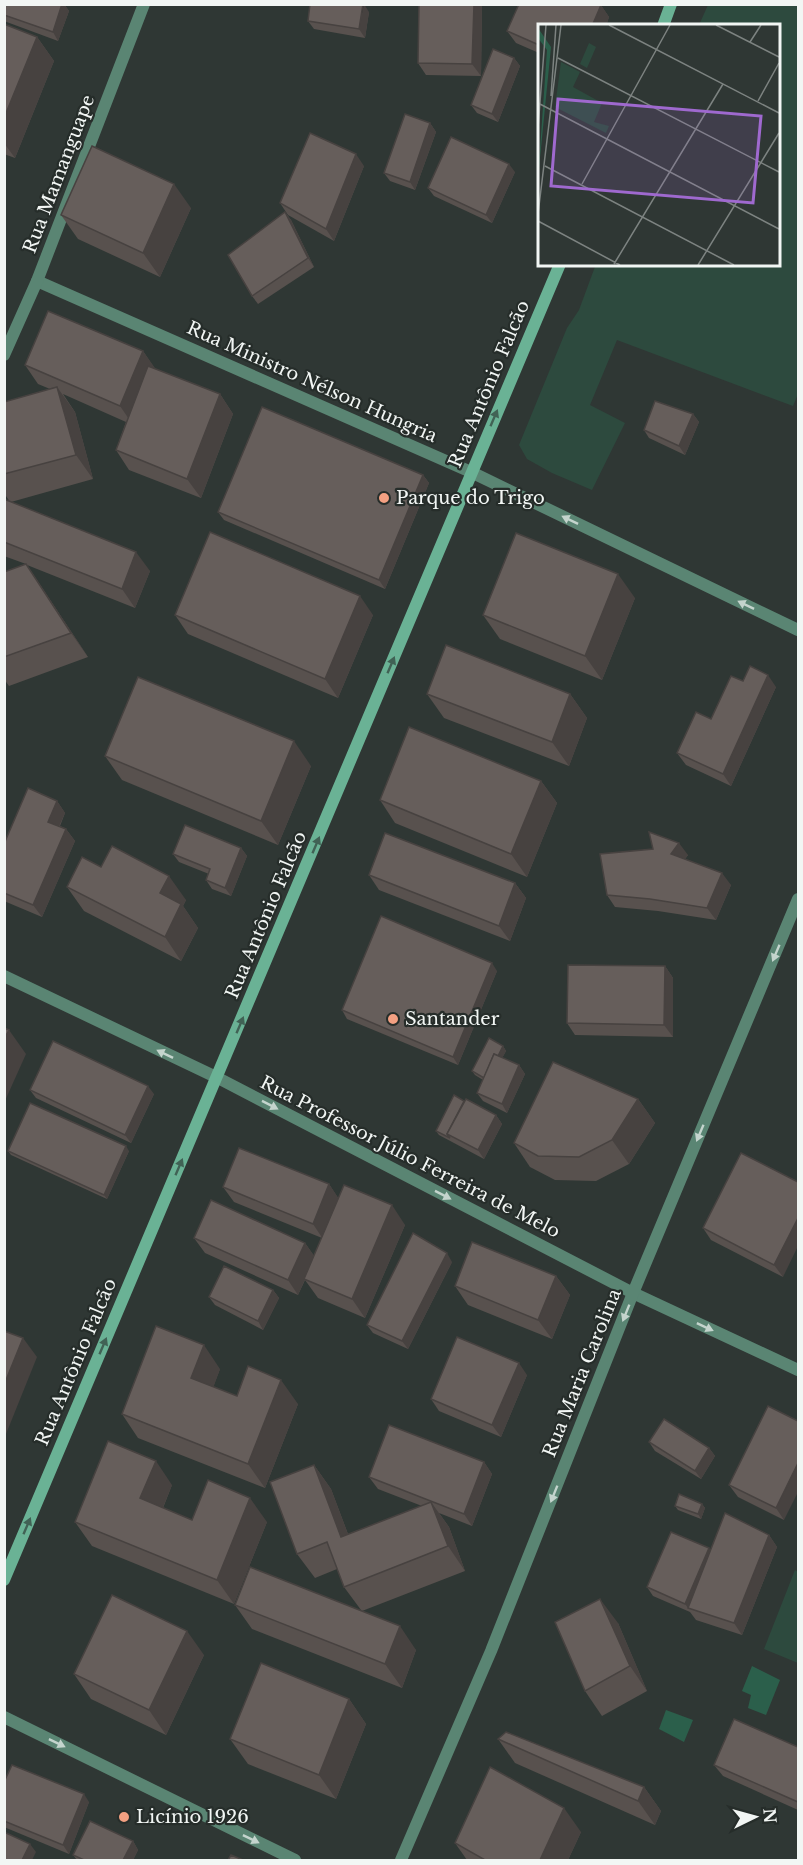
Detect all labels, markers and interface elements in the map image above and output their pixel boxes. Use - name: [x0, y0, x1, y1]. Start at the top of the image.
- inset map: [538, 24, 779, 266]
- street label: Rua Mamanguape: [19, 92, 99, 256]
- street label: Rua Antônio Falcão: [444, 297, 534, 471]
- street label: Rua Ministro Nélson Hungria: [184, 317, 440, 447]
- one-way arrow: [489, 408, 499, 426]
- place label: Parque do Trigo: [396, 487, 545, 509]
- marker: Parque do Trigo: [377, 491, 391, 505]
- one-way arrow: [562, 515, 579, 524]
- one-way arrow: [737, 600, 754, 609]
- one-way arrow: [386, 655, 396, 673]
- street label: Rua Antônio Falcão: [221, 828, 311, 1002]
- one-way arrow: [311, 836, 320, 853]
- one-way arrow: [771, 944, 781, 962]
- place label: Santander: [405, 1008, 500, 1030]
- marker: Santander: [386, 1012, 400, 1026]
- one-way arrow: [235, 1015, 245, 1033]
- one-way arrow: [156, 1049, 173, 1058]
- street label: Rua Professor Júlio Ferreira de Melo: [256, 1071, 564, 1243]
- one-way arrow: [261, 1100, 278, 1110]
- one-way arrow: [696, 1124, 705, 1141]
- one-way arrow: [175, 1158, 184, 1175]
- one-way arrow: [434, 1189, 452, 1199]
- street label: Rua Antônio Falcão: [31, 1275, 121, 1449]
- street label: Rua Maria Carolina: [538, 1286, 626, 1460]
- one-way arrow: [621, 1304, 631, 1322]
- one-way arrow: [697, 1322, 714, 1331]
- one-way arrow: [98, 1337, 108, 1355]
- one-way arrow: [549, 1485, 558, 1503]
- one-way arrow: [23, 1517, 32, 1535]
- one-way arrow: [48, 1738, 66, 1748]
- north arrow: [725, 1787, 785, 1847]
- place label: Licínio 1926: [136, 1806, 249, 1828]
- text: N: [759, 1807, 781, 1824]
- marker: Licínio 1926: [117, 1810, 131, 1824]
- one-way arrow: [242, 1834, 259, 1843]

